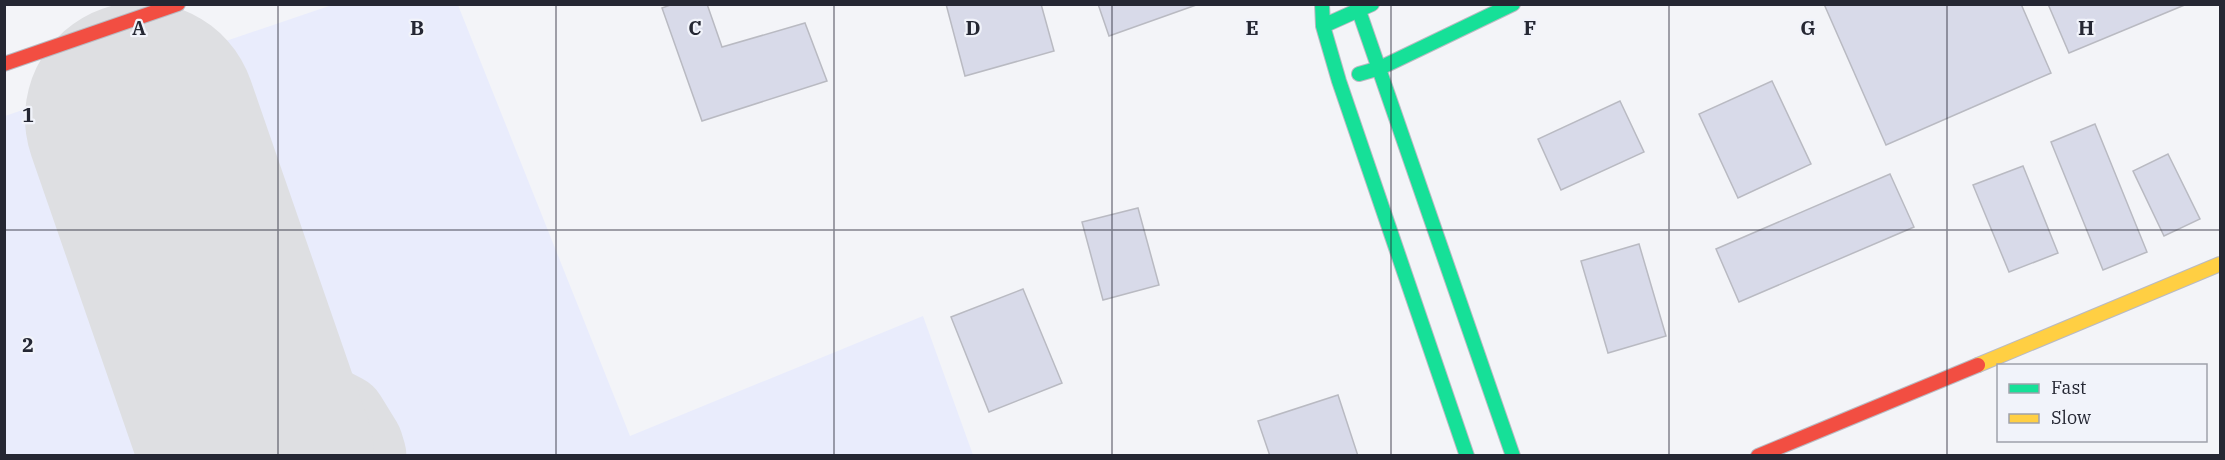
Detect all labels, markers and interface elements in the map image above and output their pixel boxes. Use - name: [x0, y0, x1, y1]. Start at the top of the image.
- text: A: [132, 14, 146, 41]
- text: B: [410, 14, 424, 41]
- text: C: [688, 14, 702, 41]
- text: D: [965, 14, 981, 41]
- text: E: [1245, 14, 1259, 41]
- text: F: [1524, 14, 1536, 41]
- text: G: [1800, 14, 1816, 41]
- text: H: [2078, 14, 2094, 41]
- text: 1: [22, 101, 34, 128]
- text: 2: [22, 331, 34, 358]
- legend: [1997, 364, 2207, 442]
- text: Fast: [2051, 376, 2086, 399]
- text: Slow: [2051, 406, 2091, 429]

